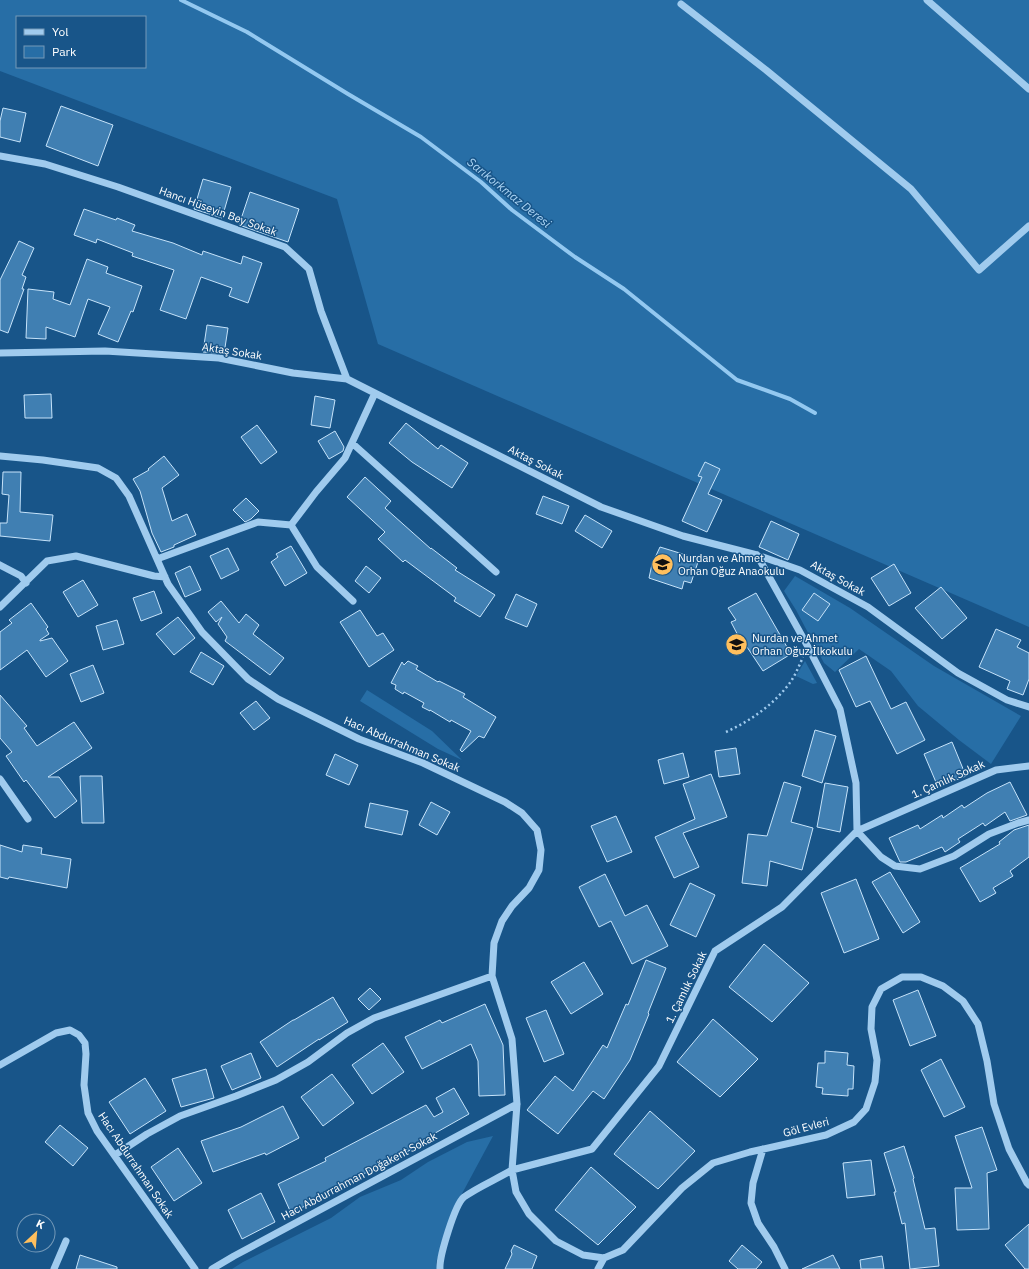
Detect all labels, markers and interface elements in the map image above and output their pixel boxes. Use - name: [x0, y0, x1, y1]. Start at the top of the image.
- legend: [16, 16, 146, 68]
- text: Yol: [52, 24, 69, 39]
- text: Park: [52, 44, 77, 59]
- water label: Sarıkorkmaz Deresi: [464, 154, 555, 231]
- street label: Hancı Hüseyin Bey Sokak: [157, 183, 279, 239]
- street label: Aktaş Sokak: [201, 339, 263, 363]
- street label: Aktaş Sokak: [506, 442, 566, 482]
- school or university icon: Nurdan ve Ahmet Orhan Oğuz Anaokulu: [650, 551, 676, 577]
- place label: Nurdan ve Ahmet Orhan Oğuz Anaokulu: [678, 551, 785, 578]
- street label: Aktaş Sokak: [808, 557, 868, 599]
- school or university icon: Nurdan ve Ahmet Orhan Oğuz İlkokulu: [723, 631, 749, 657]
- place label: Nurdan ve Ahmet Orhan Oğuz İlkokulu: [752, 631, 853, 658]
- street label: Hacı Abdurrahman Sokak: [342, 713, 462, 775]
- street label: 1. Çamlık Sokak: [909, 757, 987, 801]
- street label: 1. Çamlık Sokak: [662, 948, 710, 1025]
- street label: Hacı Abdurrahman Sokak: [95, 1109, 177, 1221]
- street label: Göl Evleri: [781, 1114, 831, 1140]
- street label: Hacı Abdurrahman Doğakent Sokak: [279, 1129, 440, 1223]
- north arrow: [16, 1213, 56, 1253]
- text: K: [34, 1216, 47, 1232]

